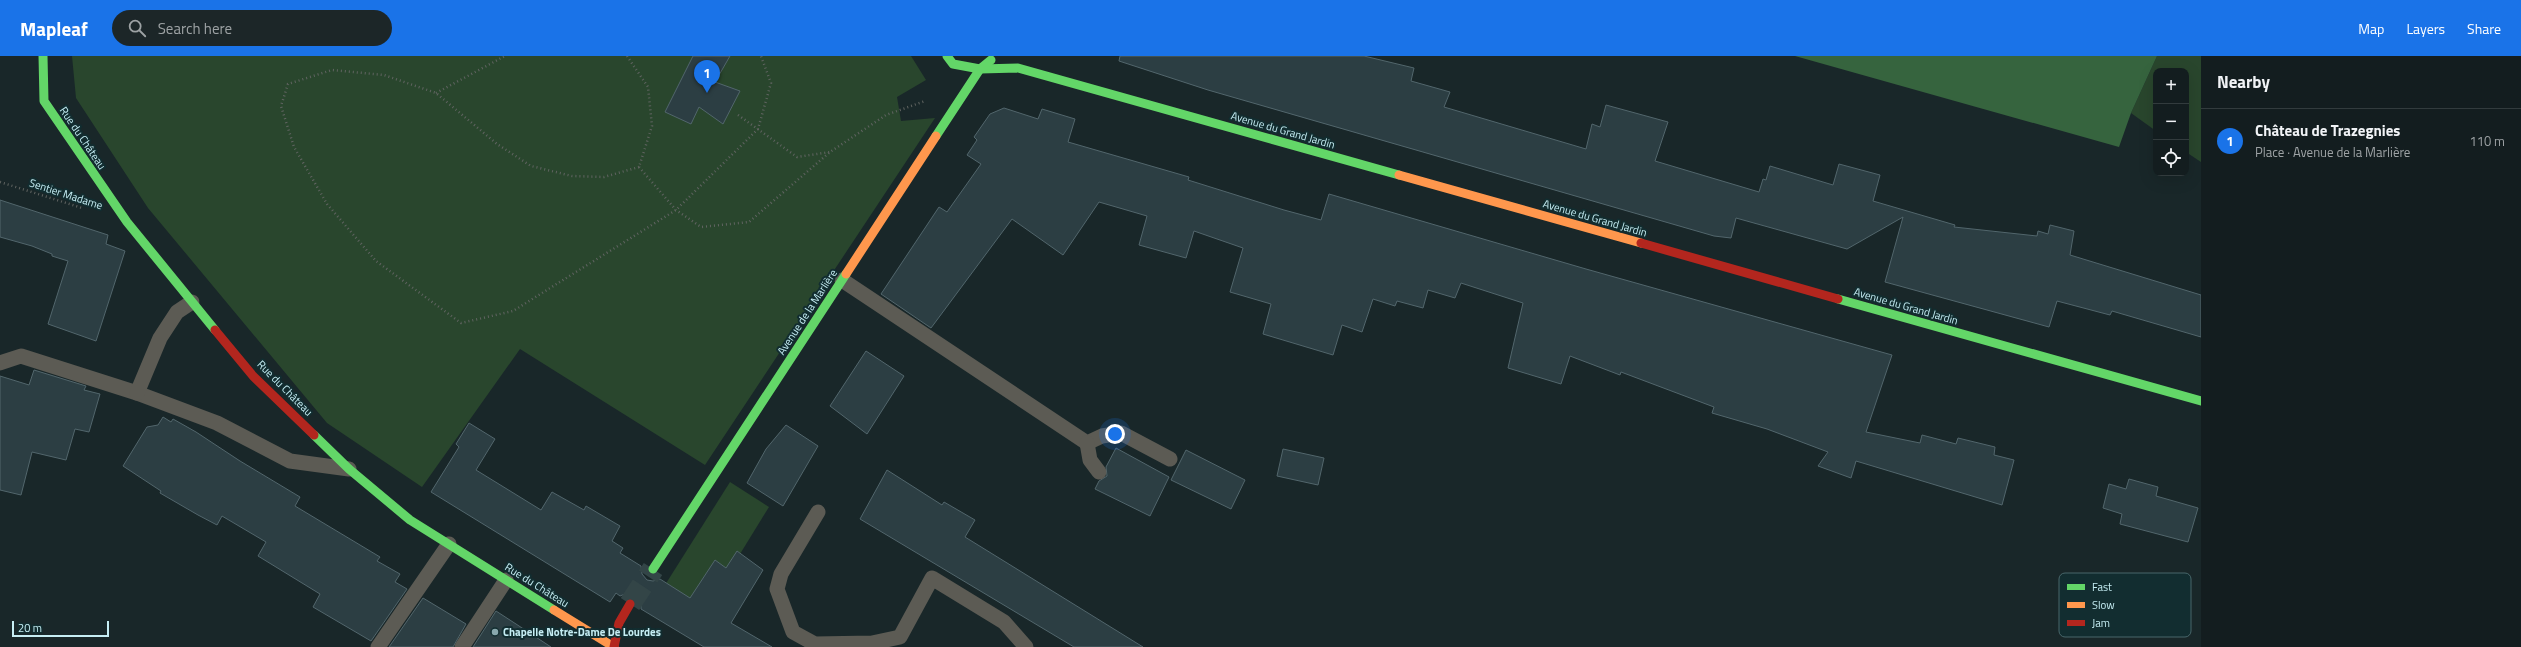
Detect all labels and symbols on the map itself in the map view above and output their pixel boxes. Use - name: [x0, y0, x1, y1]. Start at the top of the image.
- pin: 1: [694, 60, 720, 93]
- street label: Rue du Château: [56, 103, 110, 173]
- street label: Avenue du Grand Jardin: [1229, 107, 1337, 153]
- street label: Sentier Madame: [27, 175, 105, 214]
- street label: Avenue du Grand Jardin: [1541, 195, 1649, 241]
- street label: Avenue de la Marlière: [773, 266, 841, 358]
- street label: Avenue du Grand Jardin: [1852, 283, 1960, 329]
- street label: Rue du Château: [254, 357, 317, 420]
- your location: [1105, 424, 1125, 444]
- street label: Rue du Château: [502, 559, 572, 611]
- legend: [2059, 573, 2191, 637]
- text: Fast: [2092, 579, 2112, 595]
- text: Slow: [2092, 597, 2115, 613]
- text: Jam: [2092, 615, 2110, 631]
- scale bar: [12, 619, 109, 638]
- place label: Chapelle Notre-Dame De Lourdes: [503, 624, 661, 640]
- marker: Chapelle Notre-Dame De Lourdes: [490, 627, 500, 637]

